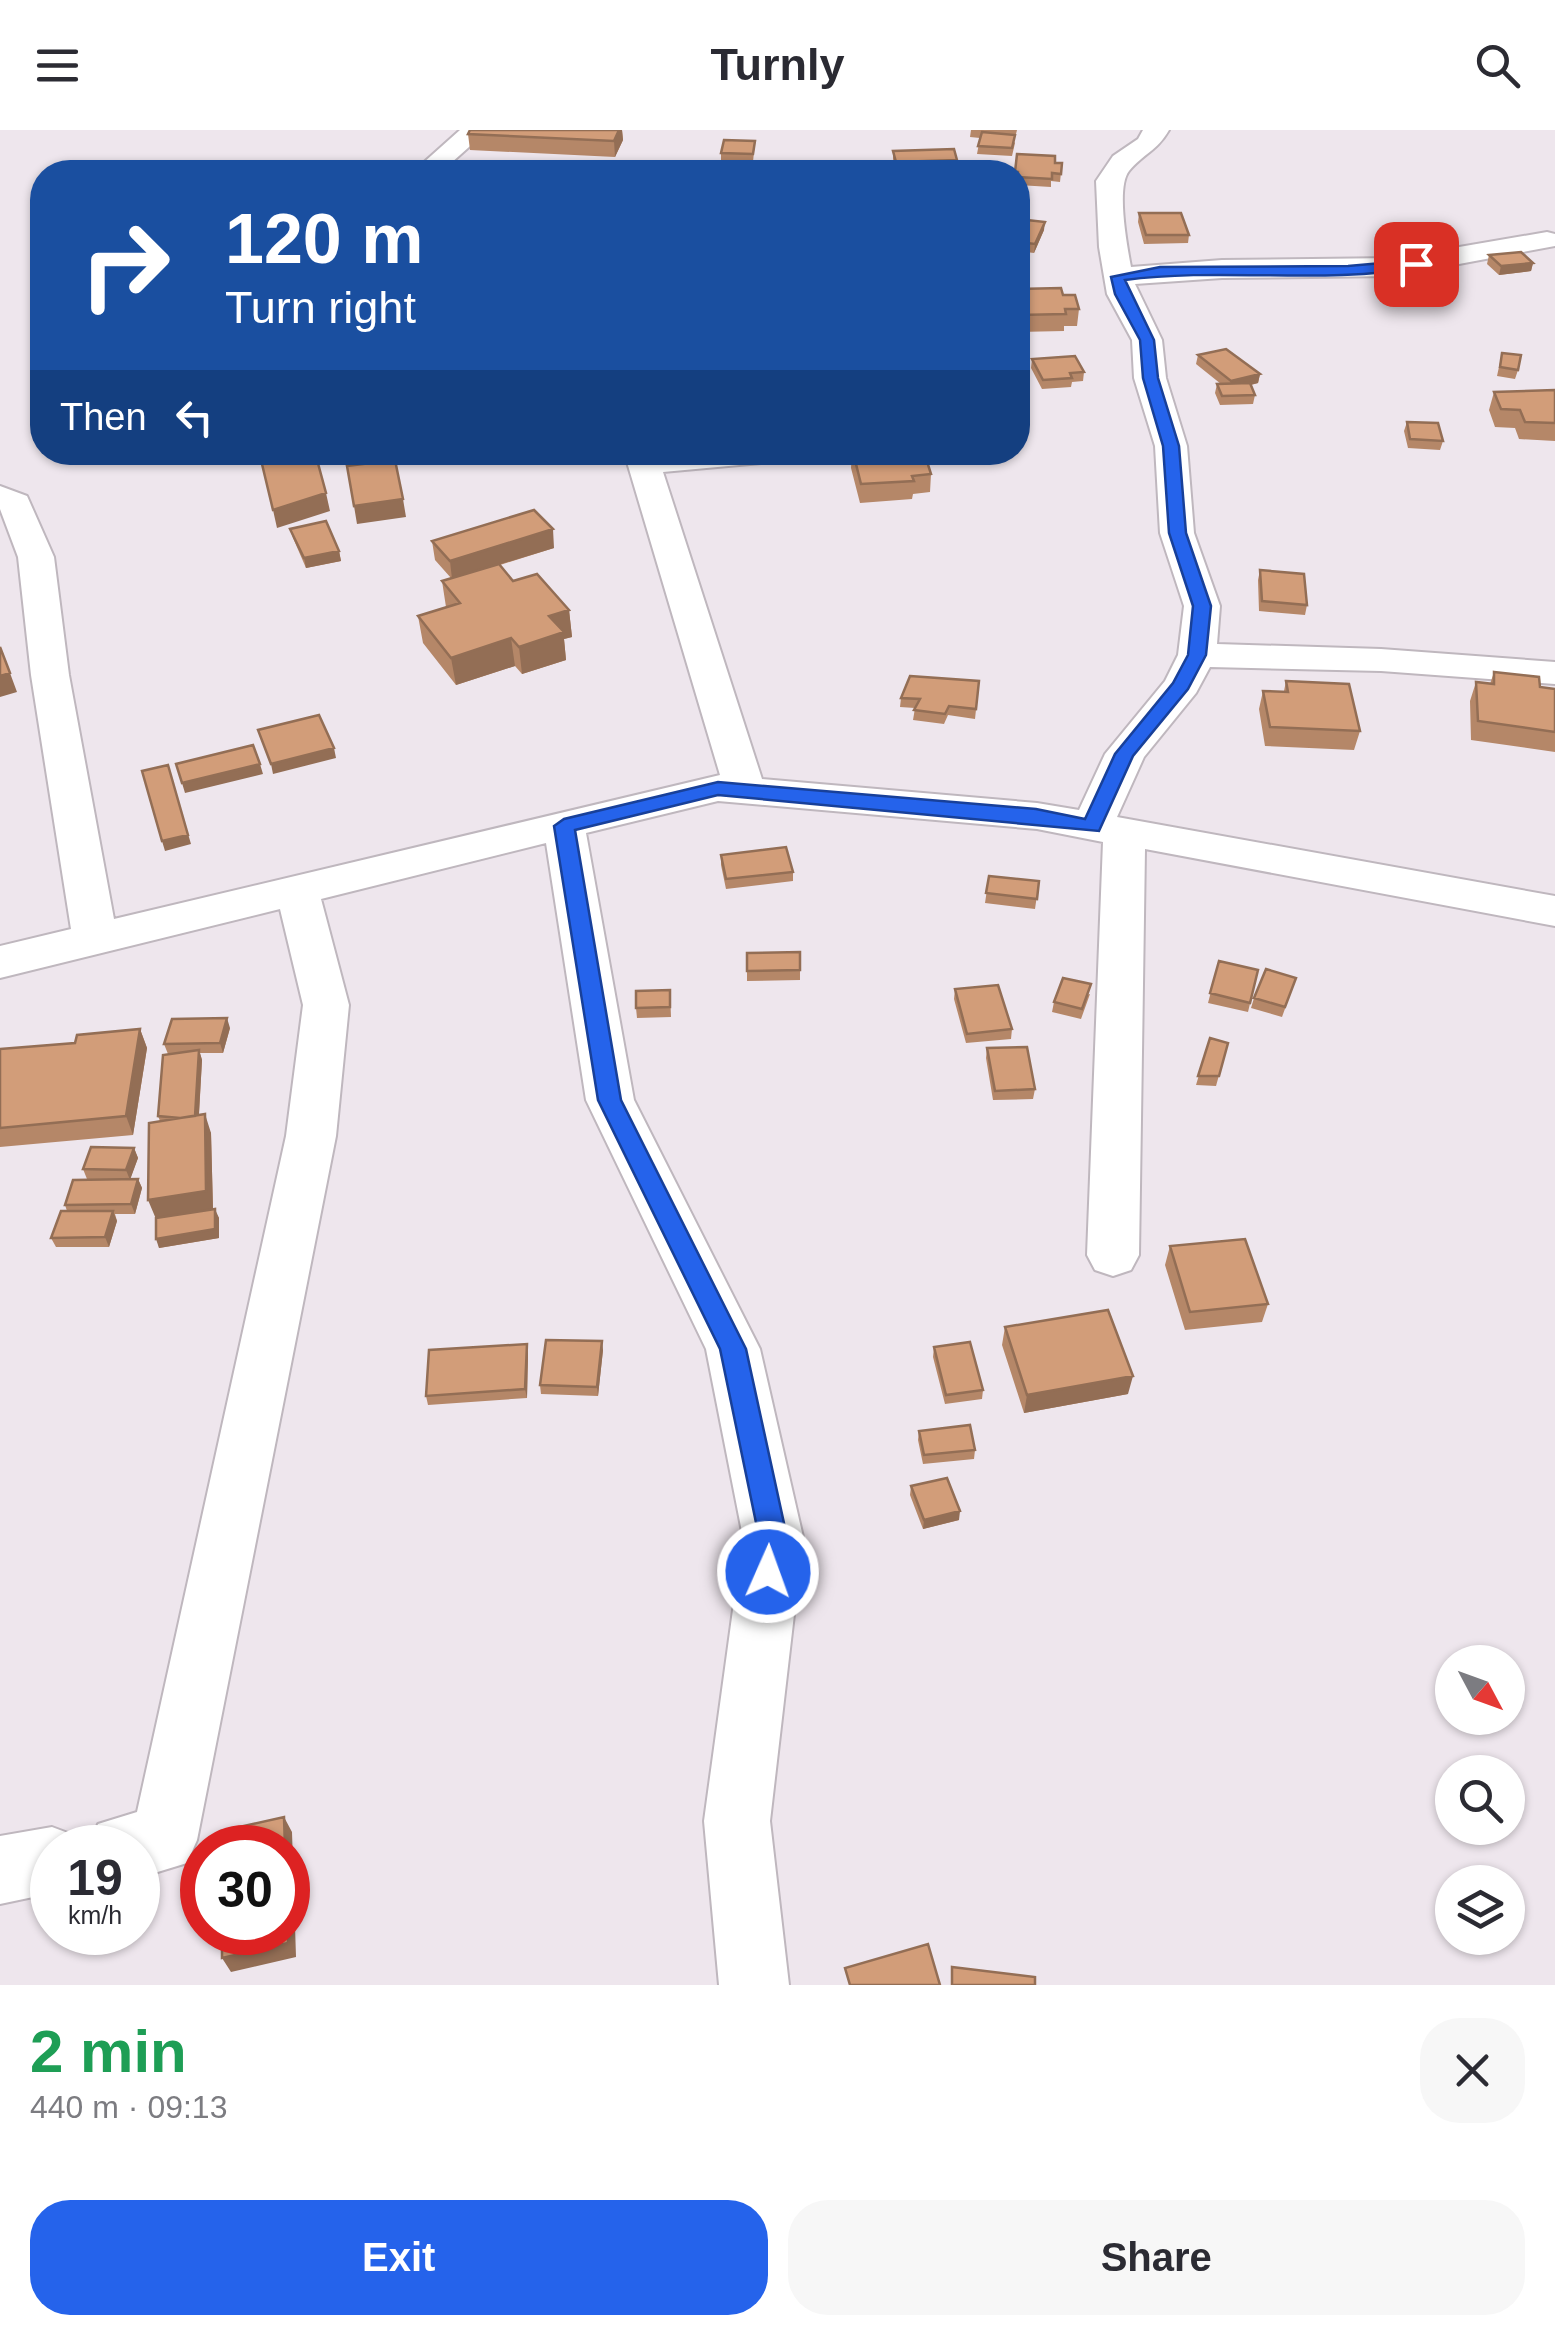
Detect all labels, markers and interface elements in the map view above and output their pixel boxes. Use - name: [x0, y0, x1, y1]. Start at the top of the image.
- icon: menu: [30, 38, 85, 93]
- icon: search: [1470, 38, 1525, 93]
- text: Turnly: [710, 39, 845, 90]
- icon: right: [60, 200, 190, 330]
- text: 120 m: [225, 200, 423, 278]
- pin: [1374, 222, 1459, 307]
- icon: arrive: [1389, 237, 1444, 292]
- text: Turn right: [225, 282, 416, 333]
- icon: left: [167, 390, 222, 445]
- text: Then: [60, 396, 147, 438]
- position arrow: [716, 1520, 820, 1624]
- north arrow: [1435, 1645, 1525, 1735]
- map controls: [1435, 1645, 1525, 1955]
- button: search: [1435, 1755, 1525, 1845]
- speed limit sign: 30: [180, 1825, 310, 1955]
- text: 19: [67, 1850, 123, 1906]
- button: layers: [1435, 1865, 1525, 1955]
- text: km/h: [68, 1901, 122, 1929]
- text: 2 min: [30, 2018, 187, 2085]
- button: close: [1420, 2018, 1525, 2123]
- text: 440 m · 09:13: [30, 2089, 227, 2125]
- button: Exit: [30, 2200, 768, 2315]
- button: Share: [788, 2200, 1525, 2315]

